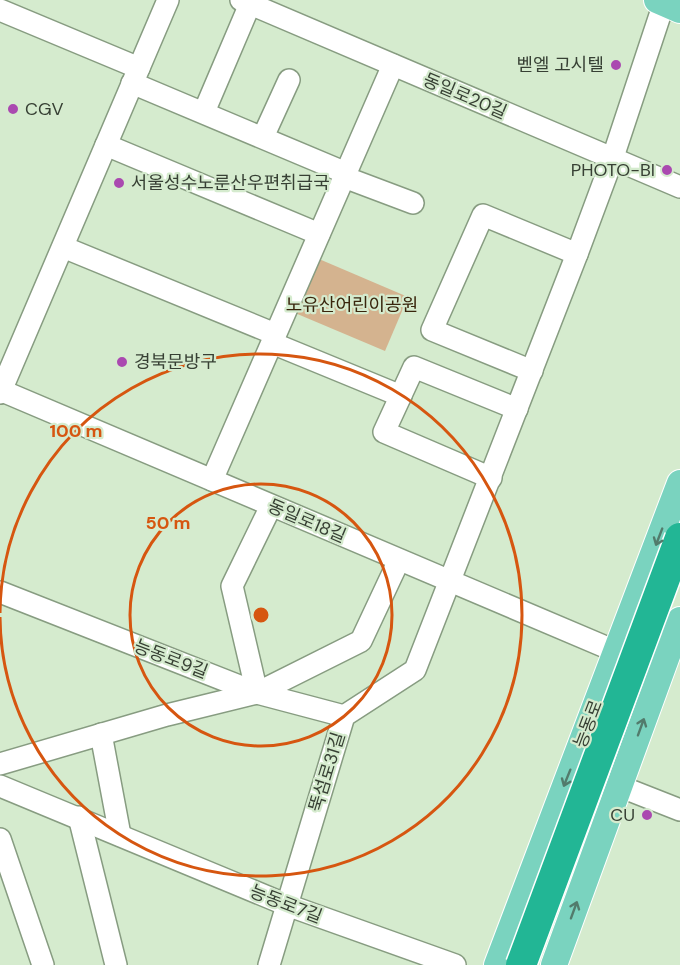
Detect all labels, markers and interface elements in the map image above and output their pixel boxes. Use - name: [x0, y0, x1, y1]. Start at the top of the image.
- place label: 벧엘 고시텔: [516, 53, 604, 77]
- marker: 벧엘 고시텔: [609, 58, 623, 72]
- street label: 동일로20길: [419, 68, 511, 124]
- place label: CGV: [25, 97, 64, 121]
- marker: CGV: [6, 102, 20, 116]
- place label: PHOTO-BI: [571, 158, 655, 182]
- marker: PHOTO-BI: [660, 163, 674, 177]
- place label: 서울성수노룬산우편취급국: [131, 171, 330, 195]
- marker: 서울성수노룬산우편취급국: [112, 176, 126, 190]
- park label: 노유산어린이공원: [286, 293, 418, 317]
- place label: 경북문방구: [134, 350, 217, 374]
- marker: 경북문방구: [115, 355, 129, 369]
- text: 100 m: [49, 419, 103, 443]
- street label: 동일로18길: [264, 494, 350, 548]
- text: 50 m: [145, 511, 191, 535]
- one-way arrow: [653, 527, 664, 546]
- centre of rings: [251, 605, 271, 625]
- street label: 능동로9길: [131, 634, 211, 684]
- street label: 능동로: [568, 697, 608, 751]
- one-way arrow: [636, 718, 647, 737]
- street label: 뚝섬로31길: [304, 729, 350, 815]
- one-way arrow: [561, 769, 572, 787]
- place label: CU: [610, 803, 635, 827]
- marker: CU: [640, 808, 654, 822]
- street label: 능동로7길: [246, 879, 326, 929]
- one-way arrow: [569, 901, 580, 920]

